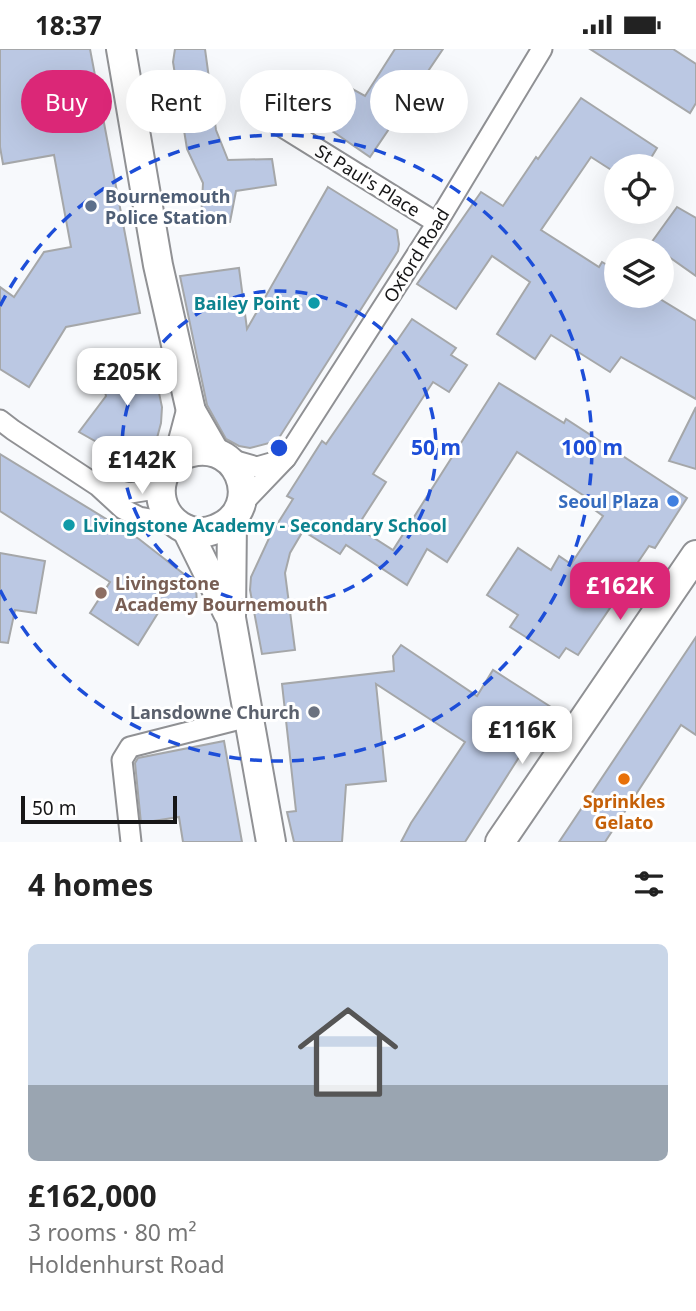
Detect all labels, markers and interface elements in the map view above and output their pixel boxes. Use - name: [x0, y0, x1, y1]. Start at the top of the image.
- text: 18:37: [35, 7, 102, 43]
- chip: Buy: [21, 70, 112, 133]
- chip: Rent: [126, 70, 226, 133]
- chip: Filters: [240, 70, 356, 133]
- chip: New: [370, 70, 468, 133]
- street label: St Paul's Place: [311, 138, 425, 222]
- map controls: [604, 154, 674, 308]
- button: locate: [604, 154, 674, 224]
- place label: Bournemouth Police Station: [105, 184, 230, 229]
- marker: Bournemouth Police Station: [83, 198, 99, 214]
- street label: Oxford Road: [378, 203, 454, 307]
- button: layers: [604, 238, 674, 308]
- place label: Bailey Point: [194, 291, 300, 315]
- marker: Bailey Point: [306, 295, 322, 311]
- pin: £205K: [78, 349, 176, 408]
- text: £205K: [93, 355, 161, 387]
- text: 50 m: [411, 433, 461, 461]
- text: 100 m: [561, 433, 623, 461]
- centre of rings: [267, 436, 291, 460]
- pin: £142K: [93, 437, 191, 496]
- text: £142K: [108, 443, 176, 475]
- place label: Seoul Plaza: [558, 489, 659, 513]
- marker: Seoul Plaza: [665, 493, 681, 509]
- place label: Livingstone Academy - Secondary School: [83, 513, 447, 537]
- marker: Livingstone Academy - Secondary School: [61, 517, 77, 533]
- pin: £162K: [571, 563, 669, 622]
- text: £162K: [586, 569, 654, 601]
- place label: Livingstone Academy Bournemouth: [115, 571, 328, 616]
- marker: Livingstone Academy Bournemouth: [93, 585, 109, 601]
- place label: Lansdowne Church: [130, 700, 300, 724]
- marker: Lansdowne Church: [306, 704, 322, 720]
- pin: £116K: [473, 707, 571, 766]
- text: £116K: [488, 713, 556, 745]
- marker: Sprinkles Gelato: [616, 771, 632, 787]
- place label: Sprinkles Gelato: [583, 789, 665, 834]
- scale bar: [21, 793, 177, 825]
- text: 50 m: [32, 795, 76, 821]
- text: 4 homes: [28, 864, 153, 905]
- icon: filters: [630, 865, 668, 903]
- icon: home: [285, 989, 411, 1115]
- text: £162,000: [28, 1175, 157, 1216]
- text: 3 rooms · 80 m²: [28, 1216, 197, 1248]
- text: Holdenhurst Road: [28, 1248, 225, 1280]

